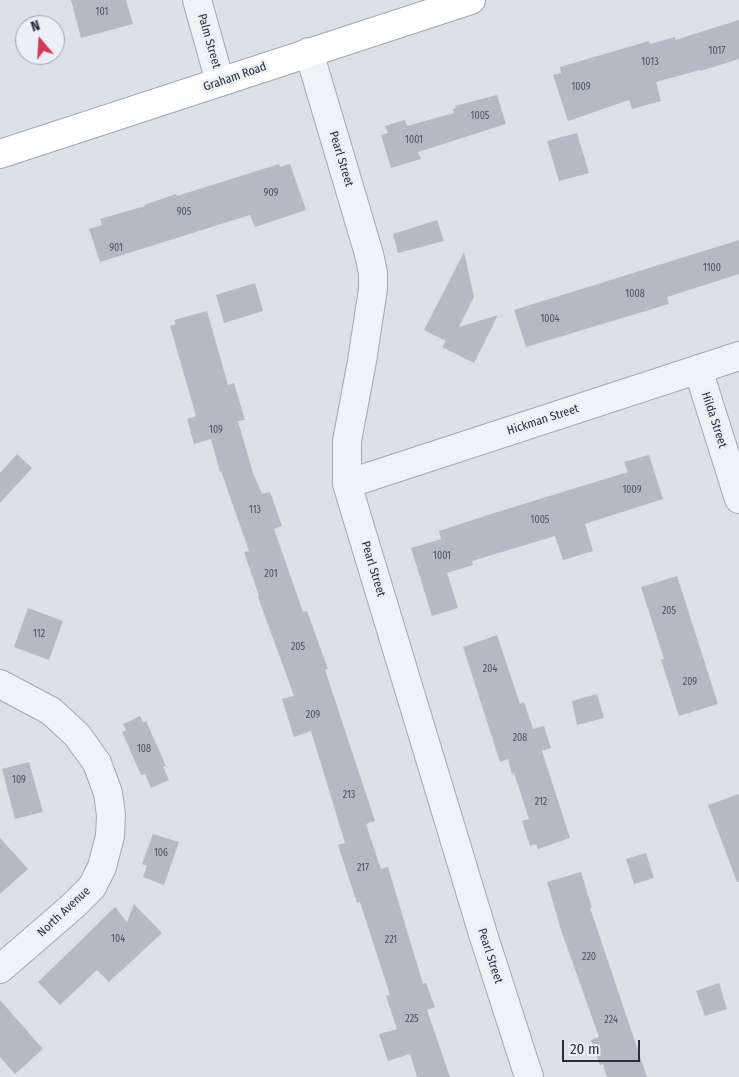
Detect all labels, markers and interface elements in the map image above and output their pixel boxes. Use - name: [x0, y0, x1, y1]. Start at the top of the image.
- house number: 101: [96, 6, 108, 18]
- street label: Palm Street: [194, 12, 224, 70]
- north arrow: [15, 15, 65, 65]
- text: N: [29, 17, 42, 36]
- house number: 1017: [709, 45, 725, 57]
- house number: 1013: [641, 56, 659, 68]
- street label: Graham Road: [202, 59, 268, 95]
- house number: 1009: [571, 81, 591, 93]
- house number: 1005: [471, 110, 489, 122]
- street label: Pearl Street: [326, 129, 356, 189]
- house number: 1001: [405, 134, 423, 146]
- house number: 909: [264, 187, 278, 199]
- house number: 905: [177, 206, 191, 218]
- house number: 901: [109, 242, 123, 254]
- house number: 1100: [703, 262, 721, 274]
- house number: 1008: [625, 288, 645, 300]
- house number: 1004: [540, 313, 560, 325]
- street label: Hilda Street: [698, 390, 730, 450]
- street label: Hickman Street: [505, 402, 581, 438]
- house number: 109: [209, 424, 223, 436]
- house number: 1009: [622, 484, 642, 496]
- house number: 113: [249, 504, 261, 516]
- house number: 1005: [531, 514, 549, 526]
- street label: Pearl Street: [358, 539, 388, 599]
- house number: 1001: [433, 550, 451, 562]
- house number: 201: [264, 568, 278, 580]
- house number: 205: [662, 605, 676, 617]
- house number: 112: [33, 628, 45, 640]
- house number: 205: [291, 641, 305, 653]
- house number: 204: [483, 663, 497, 675]
- house number: 209: [683, 676, 697, 688]
- house number: 209: [306, 709, 320, 721]
- house number: 208: [513, 732, 527, 744]
- house number: 108: [137, 743, 151, 755]
- house number: 109: [12, 774, 26, 786]
- house number: 213: [343, 789, 355, 801]
- house number: 212: [535, 796, 547, 808]
- house number: 106: [154, 847, 168, 859]
- house number: 217: [357, 862, 369, 874]
- street label: North Avenue: [35, 884, 93, 940]
- street label: Pearl Street: [474, 927, 506, 985]
- house number: 104: [111, 933, 125, 945]
- house number: 221: [385, 934, 397, 946]
- house number: 220: [582, 951, 596, 963]
- house number: 225: [405, 1013, 419, 1025]
- house number: 224: [604, 1014, 618, 1026]
- scale bar: [564, 1030, 642, 1062]
- text: 20 m: [570, 1040, 600, 1058]

